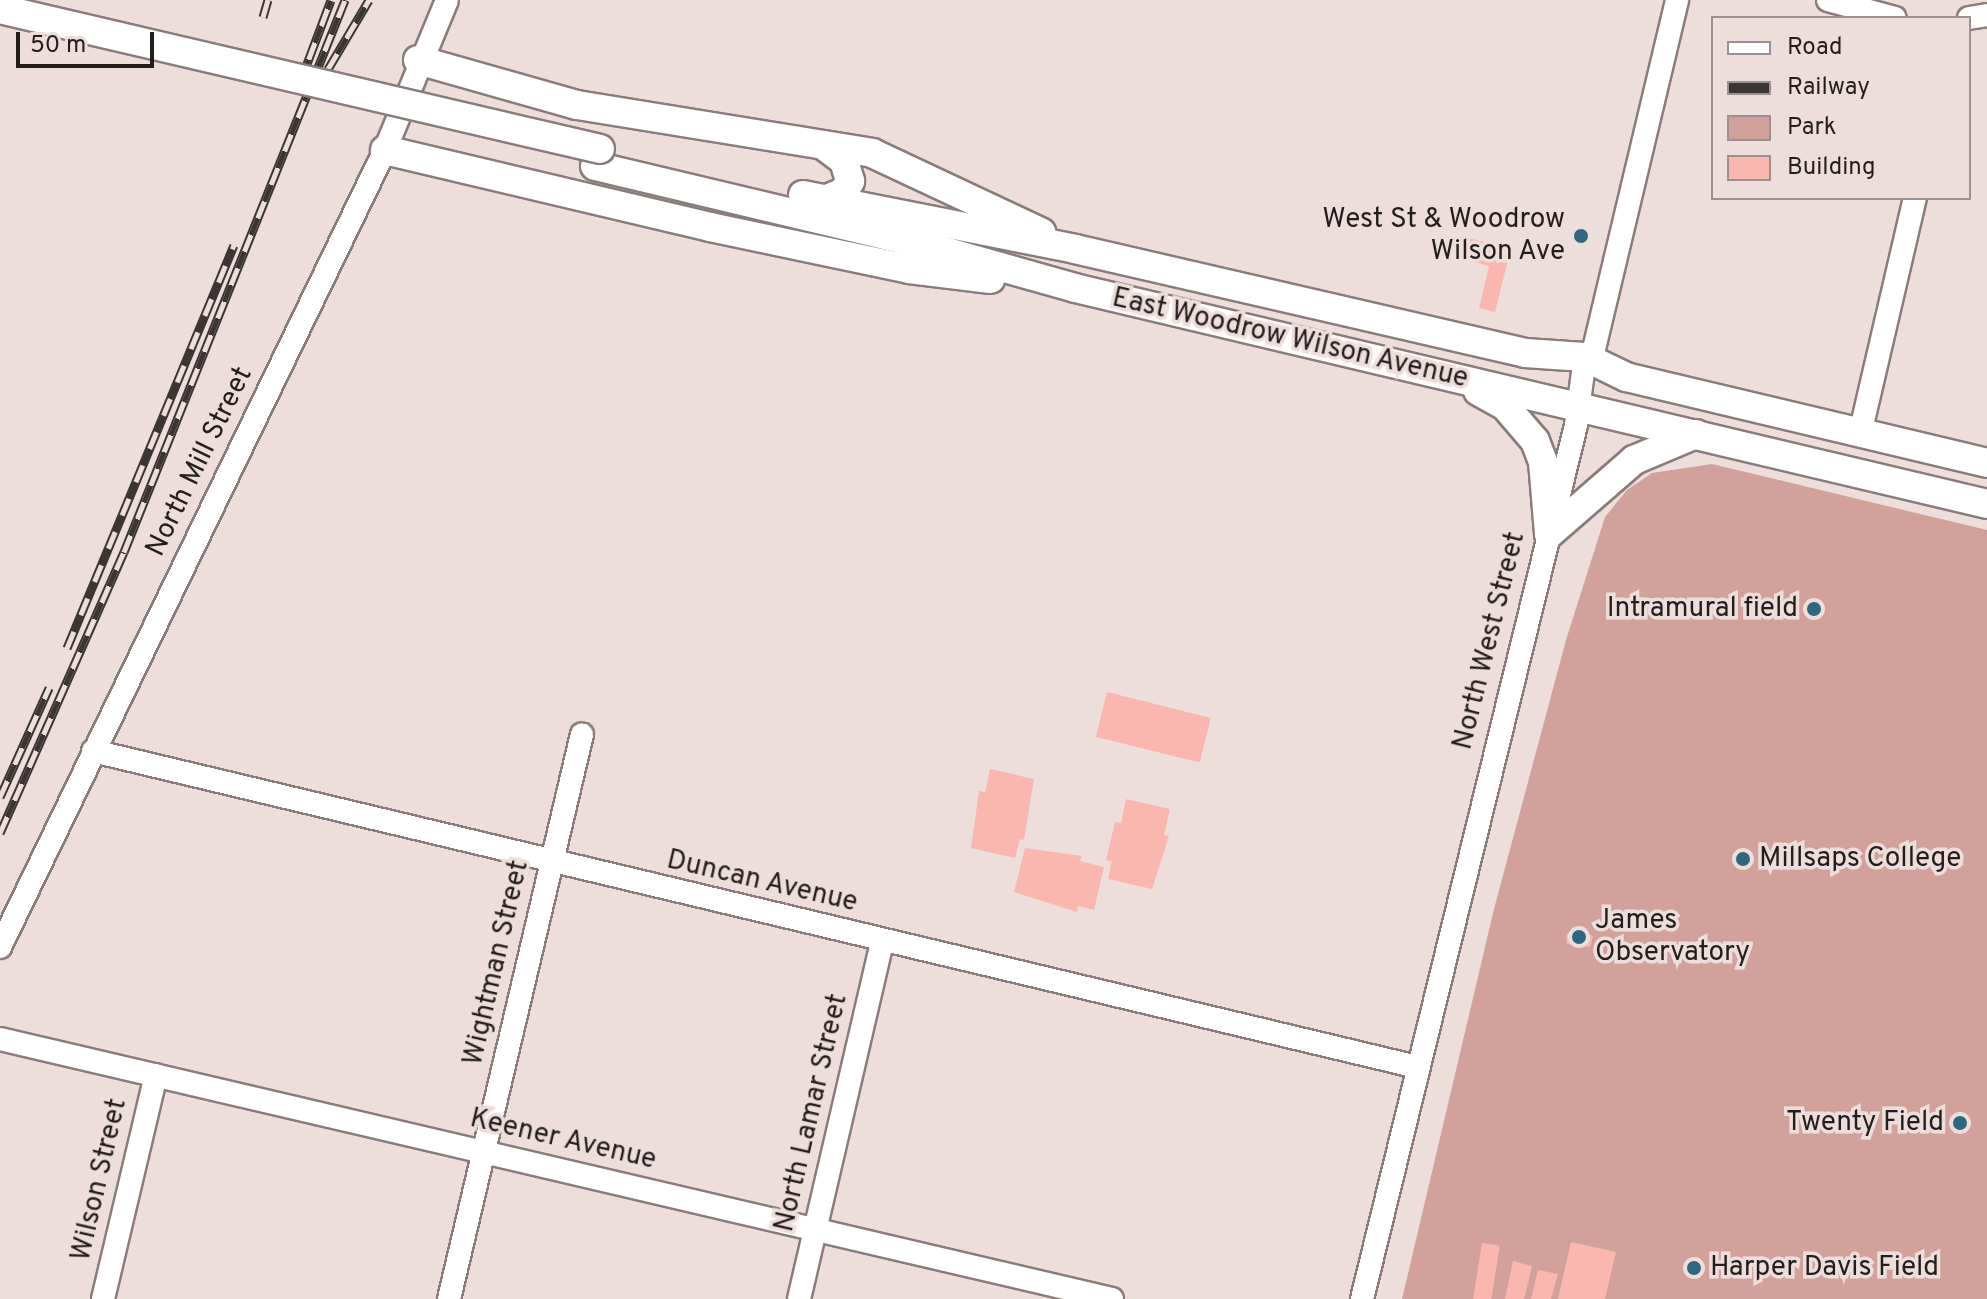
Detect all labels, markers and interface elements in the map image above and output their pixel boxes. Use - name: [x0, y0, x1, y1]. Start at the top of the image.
- scale bar: [20, 16, 158, 66]
- legend: [1711, 16, 1971, 200]
- text: 50 m: [30, 31, 86, 61]
- text: Road: [1787, 33, 1843, 63]
- text: Railway: [1787, 73, 1870, 103]
- text: Park: [1787, 113, 1837, 143]
- text: Building: [1787, 153, 1876, 183]
- place label: West St & Woodrow Wilson Ave: [1322, 203, 1565, 269]
- marker: West St & Woodrow Wilson Ave: [1572, 227, 1590, 245]
- street label: East Woodrow Wilson Avenue: [1108, 281, 1472, 397]
- street label: North Mill Street: [140, 362, 260, 562]
- street label: North West Street: [1447, 528, 1533, 754]
- place label: Intramural field: [1607, 592, 1798, 626]
- marker: Intramural field: [1805, 600, 1823, 618]
- place label: Millsaps College: [1759, 842, 1961, 876]
- street label: Duncan Avenue: [663, 844, 861, 920]
- marker: Millsaps College: [1734, 850, 1752, 868]
- street label: Wightman Street: [457, 857, 537, 1069]
- place label: James Observatory: [1595, 904, 1750, 970]
- marker: James Observatory: [1570, 928, 1588, 946]
- street label: North Lamar Street: [768, 991, 856, 1235]
- street label: Wilson Street: [65, 1095, 135, 1265]
- street label: Keener Avenue: [466, 1102, 660, 1178]
- place label: Twenty Field: [1786, 1106, 1944, 1140]
- marker: Twenty Field: [1951, 1114, 1969, 1132]
- place label: Harper Davis Field: [1710, 1251, 1939, 1285]
- marker: Harper Davis Field: [1685, 1259, 1703, 1277]

